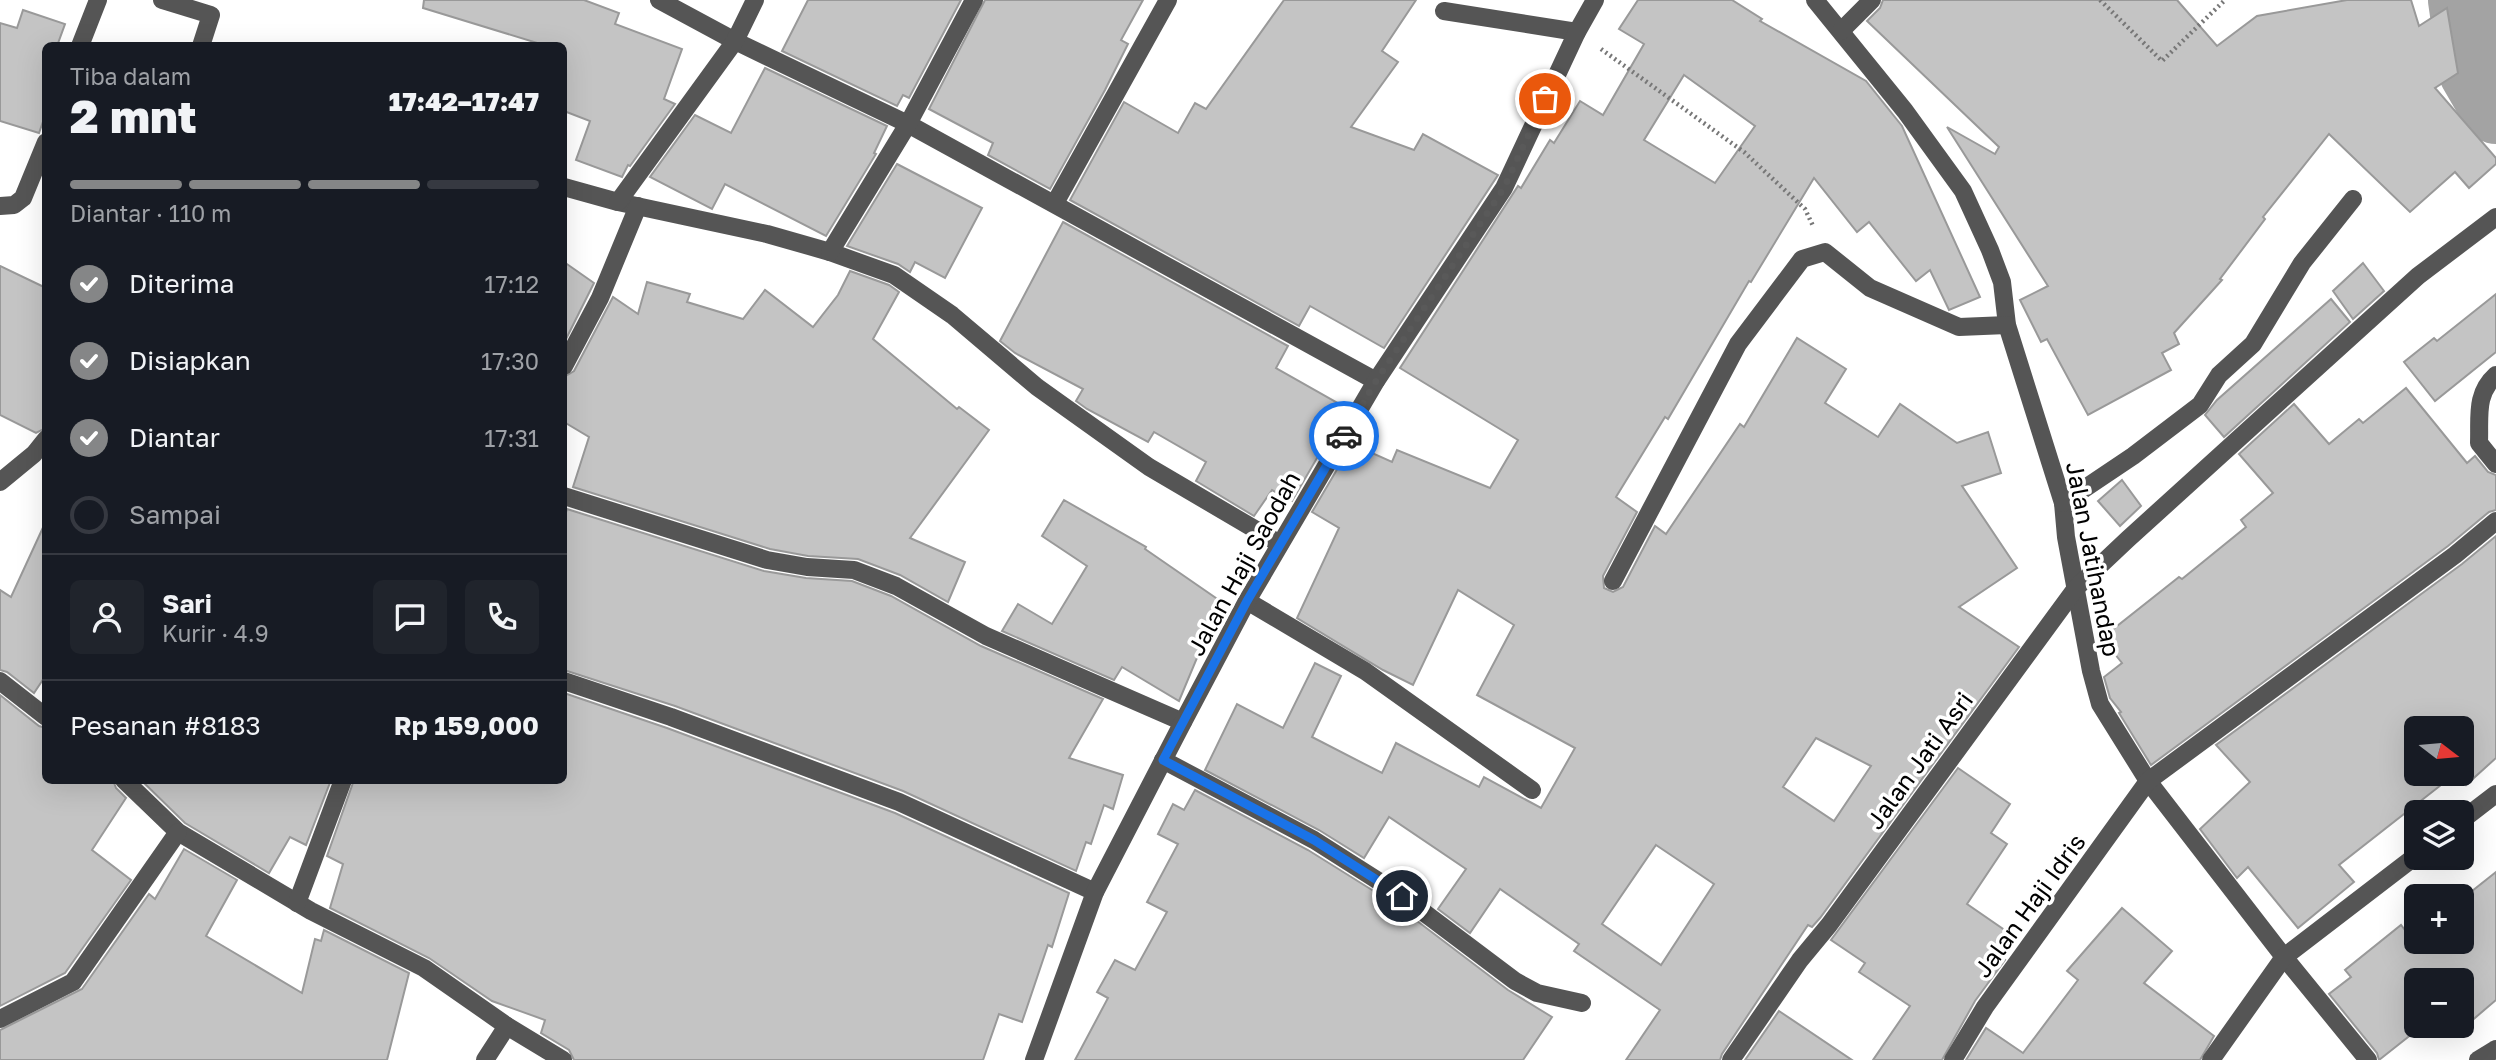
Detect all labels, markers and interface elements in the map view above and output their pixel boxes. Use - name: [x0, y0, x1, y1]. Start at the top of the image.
- text: Tiba dalam: [70, 62, 191, 90]
- pin: [1515, 69, 1575, 129]
- icon: bag: [1526, 80, 1564, 118]
- text: 17:42–17:47: [389, 86, 539, 117]
- text: 2 mnt: [70, 88, 197, 143]
- text: Diantar · 110 m: [70, 199, 231, 227]
- icon: check: [70, 265, 108, 303]
- text: Diterima: [129, 268, 234, 299]
- text: 17:12: [484, 270, 539, 298]
- icon: check: [70, 342, 108, 380]
- text: Disiapkan: [129, 345, 251, 376]
- text: 17:30: [481, 347, 539, 375]
- courier: [1309, 401, 1379, 471]
- icon: car: [1325, 417, 1363, 455]
- icon: check: [70, 419, 108, 457]
- text: Diantar: [129, 422, 220, 453]
- text: 17:31: [484, 424, 539, 452]
- street label: Jalan Jatihandap: [2061, 459, 2127, 659]
- street label: Jalan Haji Saodah: [1180, 466, 1306, 660]
- text: Sampai: [129, 499, 221, 530]
- button: person: [70, 580, 144, 654]
- button: chat: [373, 580, 447, 654]
- button: phone: [465, 580, 539, 654]
- text: Sari: [162, 588, 212, 619]
- text: Kurir · 4.9: [162, 619, 269, 647]
- street label: Jalan Jati Asri: [1860, 686, 1978, 834]
- text: Pesanan #8183: [70, 710, 261, 741]
- text: Rp 159,000: [394, 710, 539, 741]
- north arrow: [2404, 716, 2474, 786]
- map controls: [2404, 716, 2474, 1038]
- button: layers: [2404, 800, 2474, 870]
- street label: Jalan Haji Idris: [1967, 828, 2091, 982]
- pin: [1372, 866, 1432, 926]
- icon: home: [1383, 877, 1421, 915]
- button: +: [2404, 884, 2474, 954]
- button: −: [2404, 968, 2474, 1038]

